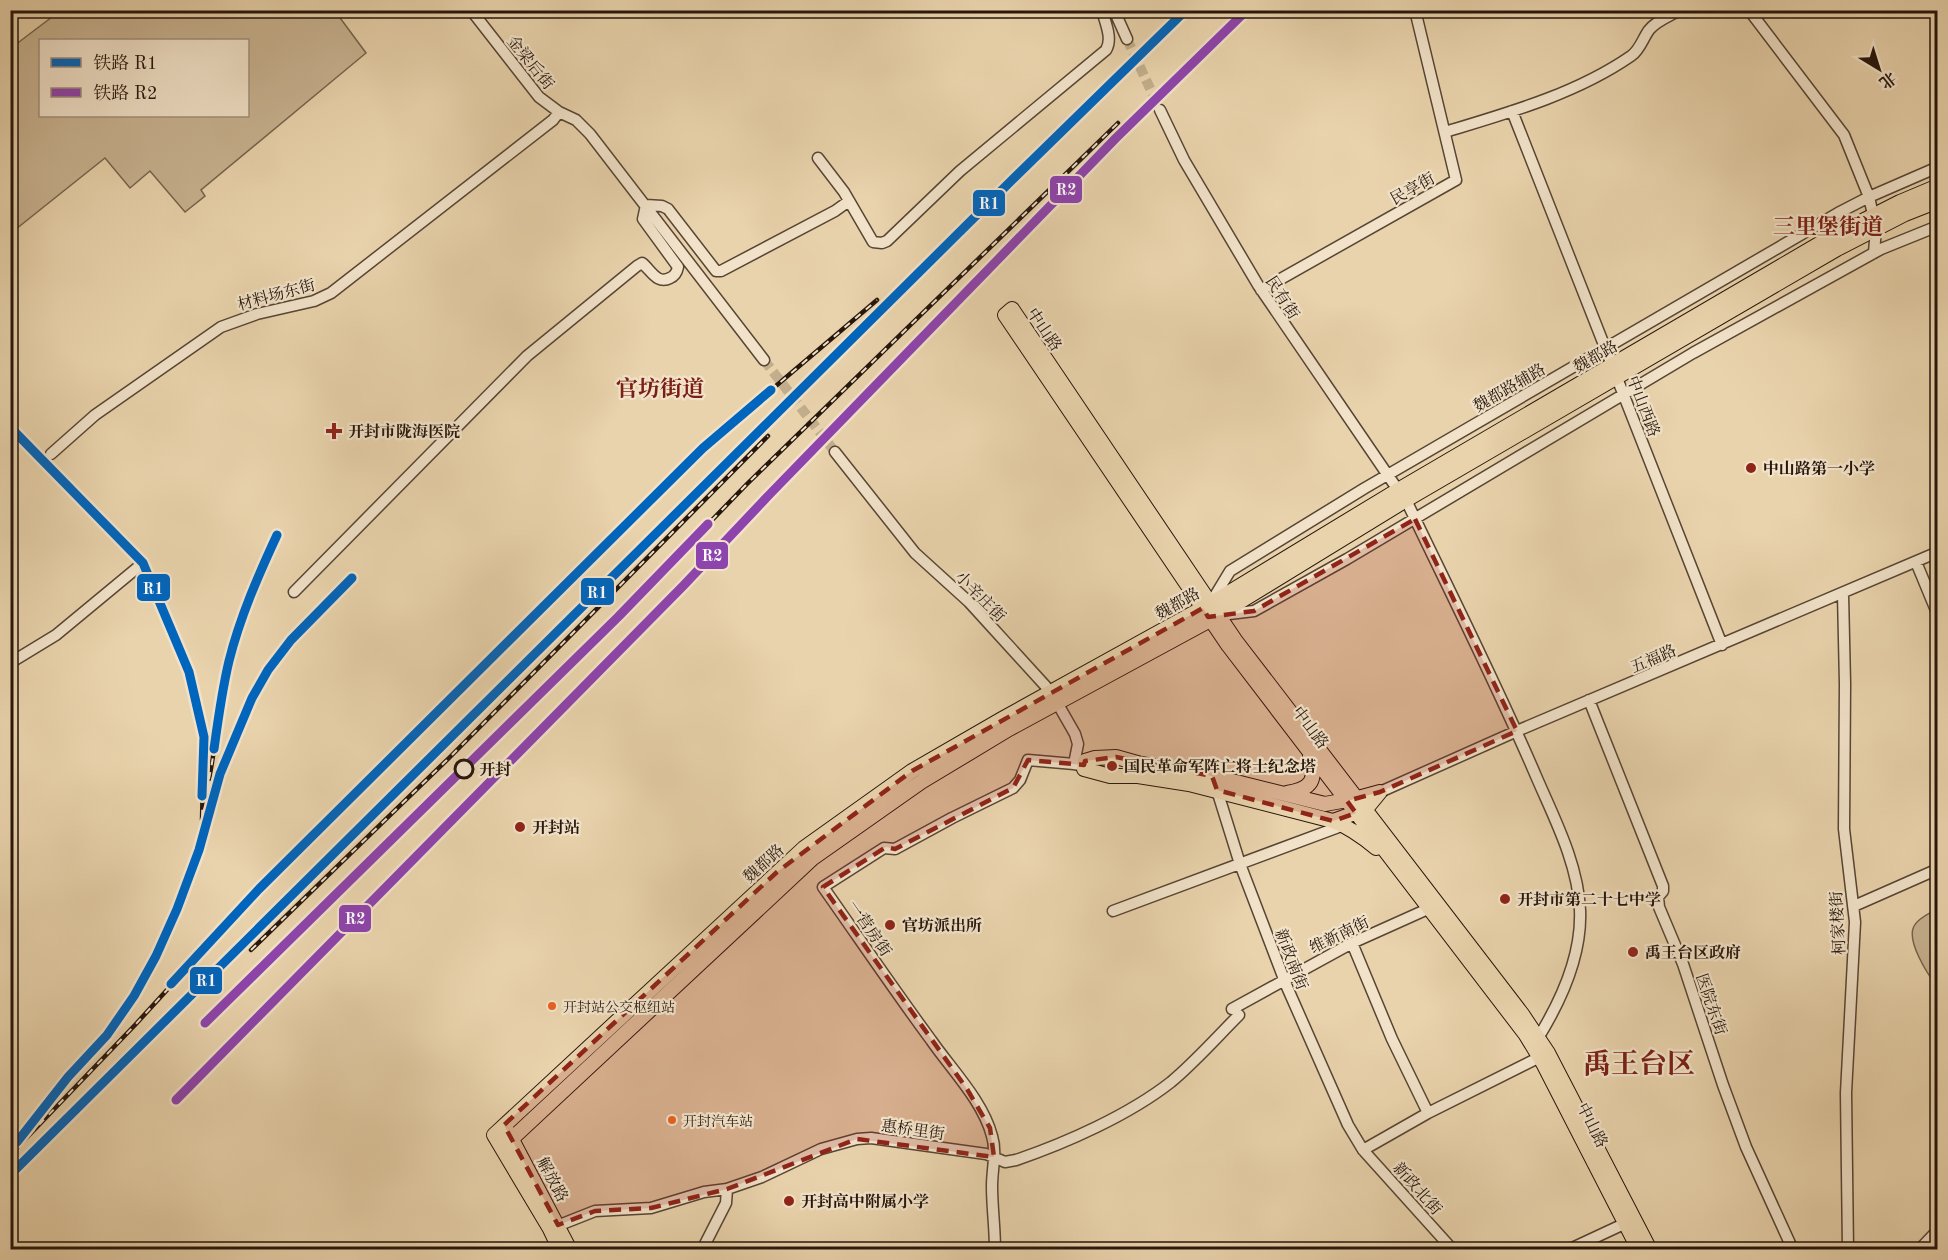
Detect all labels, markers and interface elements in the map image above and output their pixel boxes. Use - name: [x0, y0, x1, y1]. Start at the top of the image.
- street label: 金梁后街: [503, 32, 557, 93]
- legend: [39, 39, 249, 117]
- north arrow: [1849, 39, 1909, 99]
- text: 铁路 R1: [93, 53, 157, 73]
- text: 北: [1876, 68, 1899, 92]
- text: 铁路 R2: [93, 83, 157, 103]
- street label: 民享街: [1387, 169, 1438, 208]
- line badge: R2: [1049, 175, 1083, 204]
- text: R2: [1056, 183, 1076, 199]
- line badge: R1: [972, 189, 1006, 217]
- text: R1: [979, 197, 999, 213]
- district label: 三里堡街道: [1773, 215, 1883, 239]
- street label: 民有街: [1262, 273, 1303, 323]
- street label: 材料场东街: [235, 276, 317, 314]
- street label: 中山路: [1023, 305, 1065, 354]
- street label: 魏都路: [1570, 337, 1621, 377]
- street label: 魏都路辅路: [1470, 360, 1549, 416]
- street label: 中山西路: [1623, 373, 1663, 439]
- district label: 官坊街道: [616, 377, 704, 401]
- marker: 开封市陇海医院: [325, 422, 343, 440]
- place label: 开封市陇海医院: [348, 422, 460, 441]
- place label: 中山路第一小学: [1763, 460, 1875, 478]
- marker: 中山路第一小学: [1744, 461, 1758, 475]
- line badge: R2: [695, 541, 729, 570]
- text: R2: [702, 549, 722, 565]
- street label: 小辛庄街: [951, 568, 1009, 626]
- line badge: R1: [136, 573, 171, 602]
- line badge: R1: [580, 577, 615, 606]
- text: R1: [143, 582, 163, 598]
- street label: 魏都路: [1152, 584, 1203, 623]
- text: R1: [587, 586, 607, 602]
- street label: 五福路: [1628, 641, 1679, 677]
- street label: 中山路: [1289, 703, 1332, 752]
- place label: 国民革命军阵亡将士纪念塔: [1124, 758, 1316, 776]
- marker: 开封: [454, 759, 474, 779]
- marker: 国民革命军阵亡将士纪念塔: [1105, 759, 1119, 773]
- place label: 开封: [479, 761, 511, 779]
- place label: 开封站: [532, 819, 580, 837]
- marker: 开封站: [513, 820, 527, 834]
- street label: 魏都路: [740, 841, 788, 886]
- place label: 开封市第二十七中学: [1517, 890, 1661, 909]
- street label: 柯家楼街: [1827, 891, 1849, 955]
- marker: 开封市第二十七中学: [1498, 892, 1512, 906]
- street label: 一营房街: [843, 897, 895, 960]
- line badge: R2: [338, 904, 372, 933]
- text: R2: [345, 912, 365, 928]
- street label: 维新南街: [1307, 913, 1372, 957]
- place label: 官坊派出所: [902, 917, 982, 935]
- marker: 官坊派出所: [883, 918, 897, 932]
- street label: 新政南街: [1271, 926, 1311, 992]
- place label: 禹王台区政府: [1645, 943, 1741, 962]
- marker: 禹王台区政府: [1626, 945, 1640, 959]
- line badge: R1: [189, 966, 223, 995]
- street label: 医院东街: [1692, 971, 1730, 1038]
- text: R1: [196, 974, 216, 990]
- marker: 开封站公交枢纽站: [546, 1000, 558, 1012]
- place label: 开封站公交枢纽站: [563, 1000, 675, 1015]
- district label: 禹王台区: [1583, 1049, 1695, 1080]
- street label: 中山路: [1573, 1100, 1611, 1151]
- marker: 开封汽车站: [666, 1114, 678, 1126]
- place label: 开封汽车站: [683, 1114, 753, 1129]
- street label: 惠桥里街: [880, 1117, 946, 1143]
- street label: 解放路: [533, 1154, 571, 1205]
- street label: 新政北街: [1389, 1159, 1445, 1218]
- place label: 开封高中附属小学: [801, 1192, 929, 1211]
- marker: 开封高中附属小学: [782, 1194, 796, 1208]

